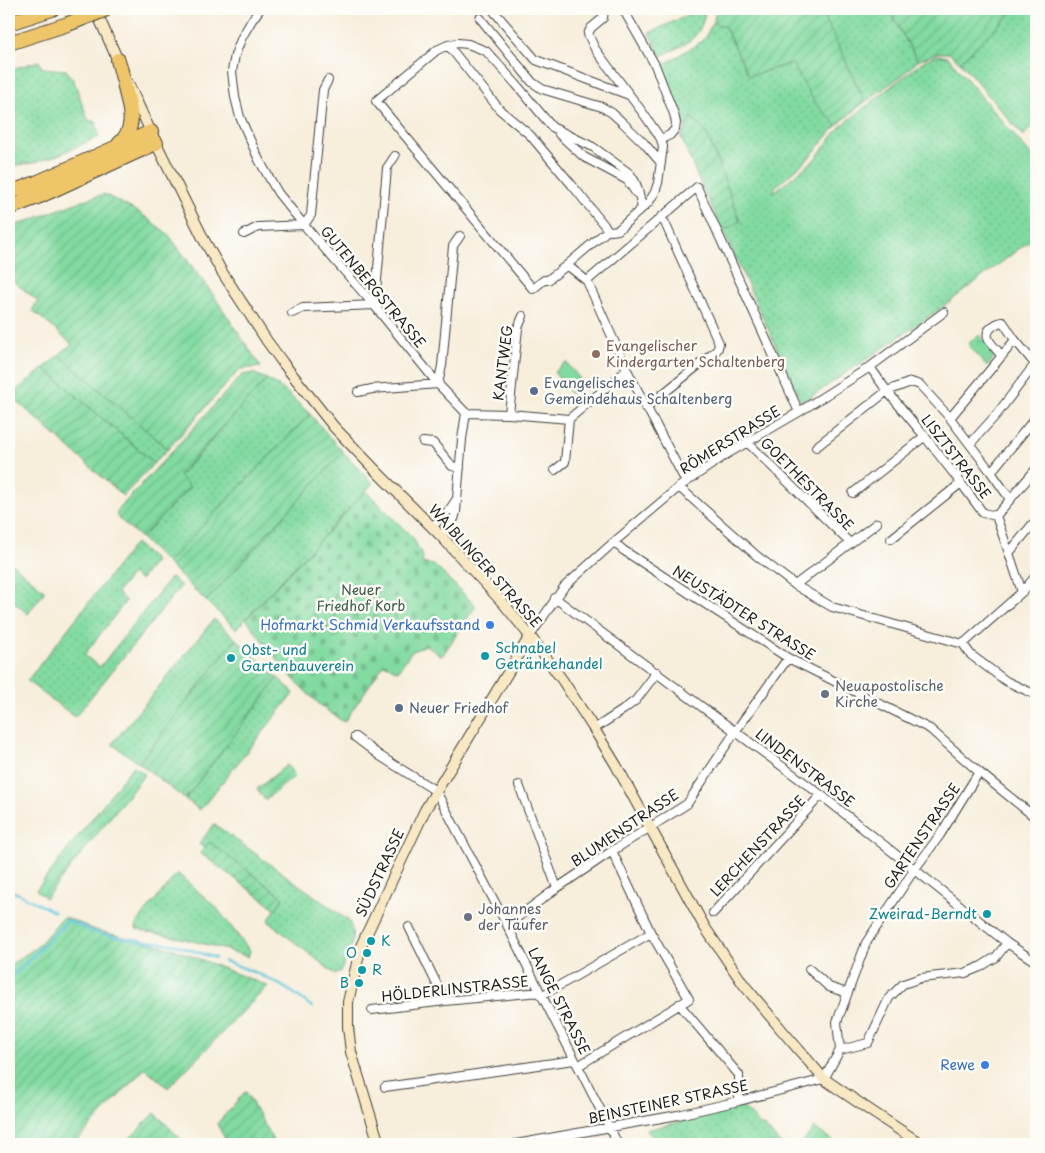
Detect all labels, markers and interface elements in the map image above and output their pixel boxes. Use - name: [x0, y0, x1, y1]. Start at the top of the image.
- street label: GUTENBERGSTRASSE: [316, 221, 431, 352]
- street label: KANTWEG: [487, 324, 518, 402]
- place label: Evangelischer Kindergarten Schaltenberg: [606, 335, 785, 372]
- marker: Evangelischer Kindergarten Schaltenberg: [590, 348, 602, 360]
- place label: Evangelisches Gemeindehaus Schaltenberg: [544, 372, 732, 409]
- marker: Evangelisches Gemeindehaus Schaltenberg: [528, 385, 540, 397]
- street label: RÖMERSTRASSE: [675, 400, 784, 479]
- street label: LISZTSTRASSE: [917, 410, 996, 504]
- street label: GOETHESTRASSE: [756, 432, 859, 535]
- street label: WAIBLINGER STRASSE: [424, 499, 547, 632]
- street label: NEUSTÄDTER STRASSE: [669, 560, 820, 665]
- park label: Neuer Friedhof Korb: [317, 579, 405, 616]
- place label: Hofmarkt Schmid Verkaufsstand: [260, 614, 480, 635]
- marker: Hofmarkt Schmid Verkaufsstand: [484, 619, 496, 631]
- place label: Schnabel Getränkehandel: [495, 637, 602, 674]
- place label: Obst- und Gartenbauverein: [241, 639, 354, 676]
- marker: Schnabel Getränkehandel: [479, 650, 491, 662]
- marker: Obst- und Gartenbauverein: [225, 652, 237, 664]
- place label: Neuapostolische Kirche: [835, 675, 944, 712]
- marker: Neuapostolische Kirche: [819, 688, 831, 700]
- place label: Neuer Friedhof: [409, 697, 509, 718]
- marker: Neuer Friedhof: [393, 702, 405, 714]
- street label: LINDENSTRASSE: [751, 723, 859, 812]
- street label: GARTENSTRASSE: [878, 779, 965, 893]
- street label: BLUMENSTRASSE: [567, 784, 683, 871]
- street label: LERCHENSTRASSE: [705, 790, 810, 901]
- street label: SÜDSTRASSE: [350, 825, 409, 920]
- place label: Johannes der Täufer: [478, 898, 549, 935]
- place label: Zweirad-Berndt: [869, 903, 977, 924]
- marker: Zweirad-Berndt: [981, 908, 993, 920]
- marker: Johannes der Täufer: [462, 911, 474, 923]
- place label: K: [381, 930, 391, 951]
- marker: K: [365, 935, 377, 947]
- place label: O: [346, 942, 357, 963]
- street label: LANGE STRASSE: [523, 943, 596, 1058]
- marker: O: [361, 947, 373, 959]
- place label: R: [372, 959, 382, 980]
- marker: R: [356, 964, 368, 976]
- street label: HÖLDERLINSTRASSE: [380, 970, 530, 1007]
- place label: B: [340, 972, 349, 993]
- marker: B: [353, 977, 365, 989]
- place label: Rewe: [940, 1054, 975, 1075]
- marker: Rewe: [979, 1059, 991, 1071]
- street label: BEINSTEINER STRASSE: [586, 1074, 750, 1129]

